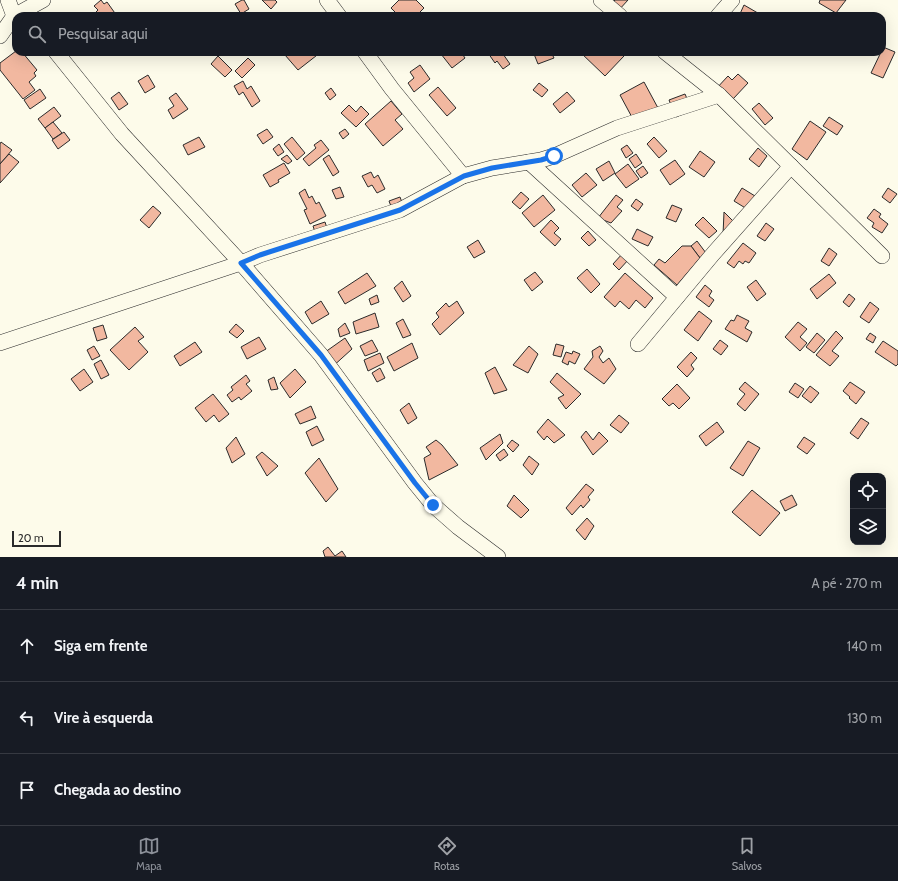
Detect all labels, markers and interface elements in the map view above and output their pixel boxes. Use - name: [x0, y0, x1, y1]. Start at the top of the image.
- search box: [12, 12, 886, 56]
- icon: search: [26, 23, 48, 45]
- text: Pesquisar aqui: [58, 25, 148, 43]
- route start: [545, 147, 563, 165]
- map controls: [850, 473, 886, 545]
- button: locate: [850, 473, 886, 509]
- route end: [424, 496, 442, 514]
- button: layers: [850, 509, 886, 545]
- scale bar: [12, 529, 61, 548]
- text: 20 m: [18, 531, 44, 545]
- text: 4 min: [16, 573, 59, 593]
- text: A pé · 270 m: [812, 575, 882, 591]
- icon: ahead: [16, 635, 38, 657]
- text: Siga em frente: [54, 637, 147, 655]
- text: 140 m: [847, 638, 882, 654]
- icon: left: [16, 707, 38, 729]
- text: Vire à esquerda: [54, 709, 153, 727]
- text: 130 m: [847, 710, 882, 726]
- icon: arrive: [16, 779, 38, 801]
- text: Chegada ao destino: [54, 781, 181, 799]
- tab: Mapa: [136, 835, 162, 873]
- tab: Rotas: [434, 835, 460, 873]
- tab: Salvos: [732, 835, 762, 873]

